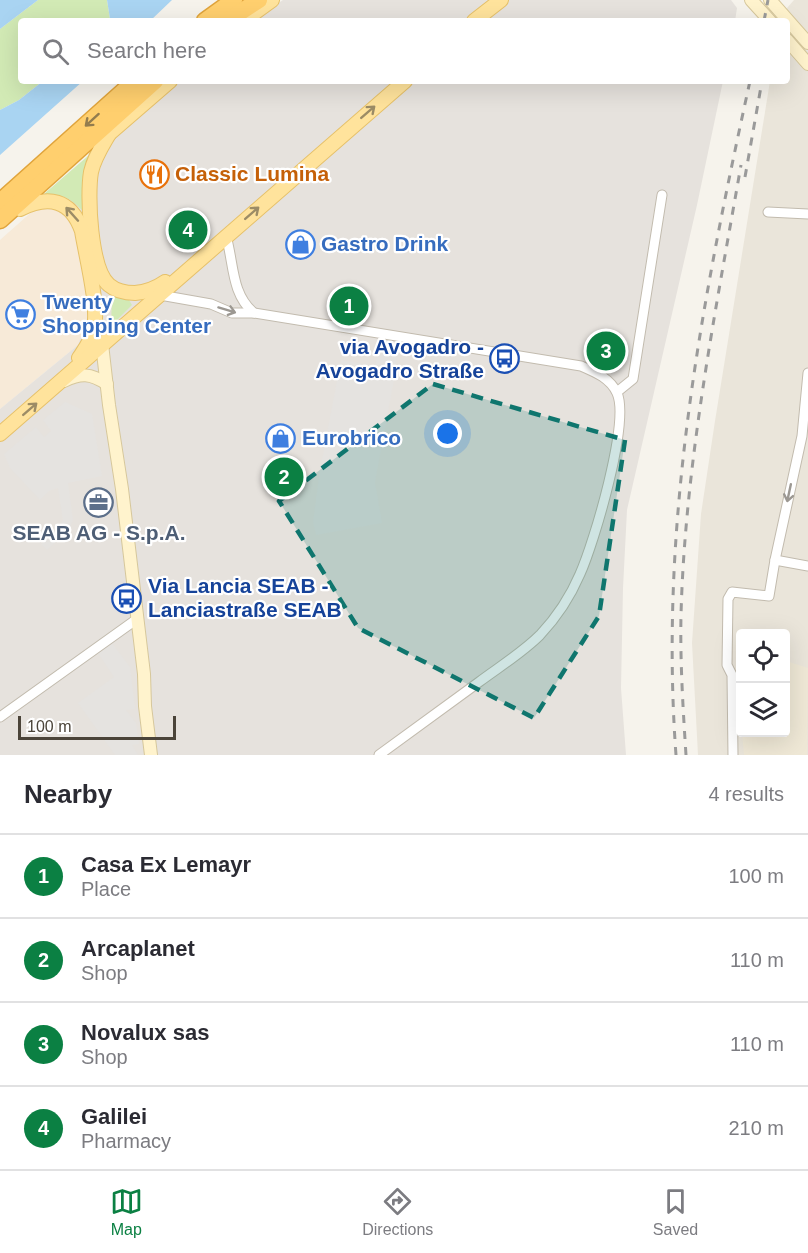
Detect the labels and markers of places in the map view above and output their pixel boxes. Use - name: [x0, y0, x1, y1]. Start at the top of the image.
- restaurant icon: Classic Lumina: [138, 158, 170, 190]
- place label: Classic Lumina: [175, 162, 329, 185]
- pin: 4: [168, 208, 207, 252]
- shop icon: Gastro Drink: [284, 228, 316, 260]
- place label: Gastro Drink: [321, 232, 449, 255]
- pin: 1: [330, 284, 368, 328]
- place label: Twenty Shopping Center: [42, 290, 211, 337]
- supermarket icon: Twenty Shopping Center: [5, 298, 37, 330]
- pin: 3: [586, 328, 626, 374]
- place label: via Avogadro - Avogadro Straße: [316, 335, 484, 382]
- bus stop icon: via Avogadro - Avogadro Straße: [489, 343, 521, 375]
- shop icon: Eurobrico: [265, 422, 297, 454]
- place label: Eurobrico: [302, 426, 401, 449]
- pin: 2: [264, 454, 304, 500]
- office icon: SEAB AG - S.p.A.: [83, 486, 115, 518]
- place label: SEAB AG - S.p.A.: [12, 521, 186, 544]
- place label: Via Lancia SEAB - Lanciastraße SEAB: [148, 574, 342, 621]
- bus stop icon: Via Lancia SEAB - Lanciastraße SEAB: [111, 582, 143, 614]

